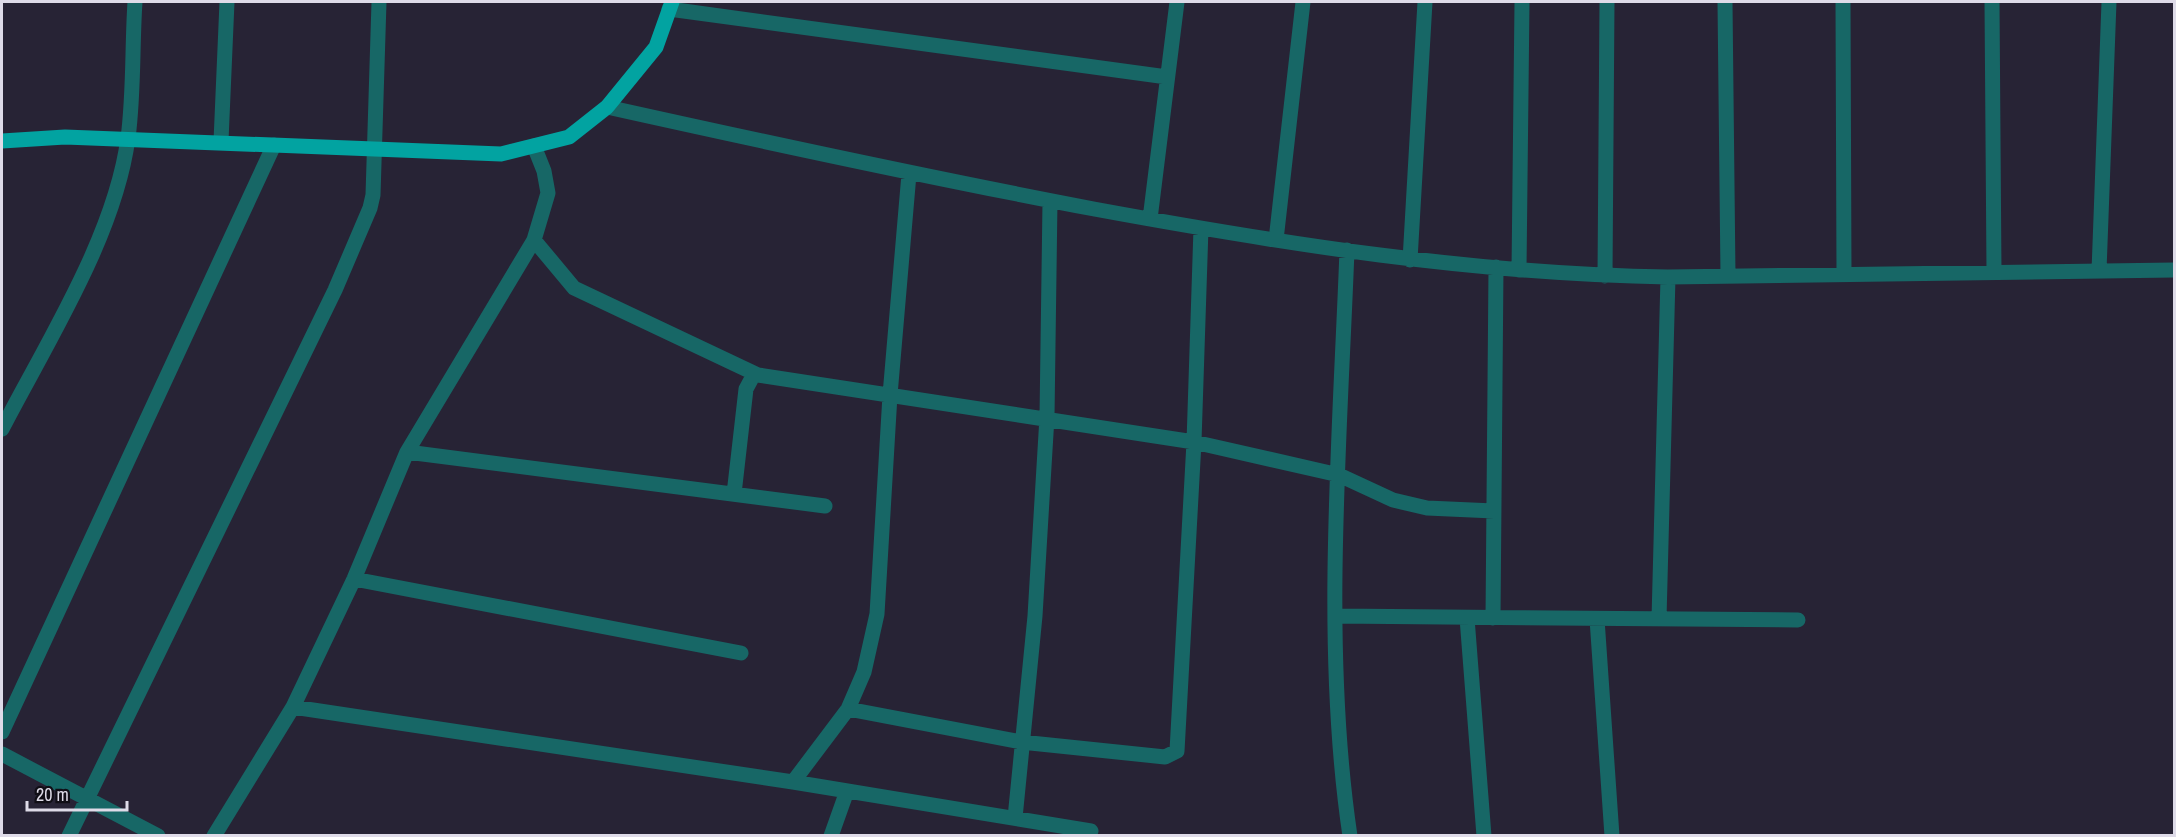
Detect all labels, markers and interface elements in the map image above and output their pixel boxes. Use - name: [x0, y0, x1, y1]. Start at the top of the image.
- scale bar: [27, 774, 128, 812]
- text: 20 m: [36, 782, 69, 807]

